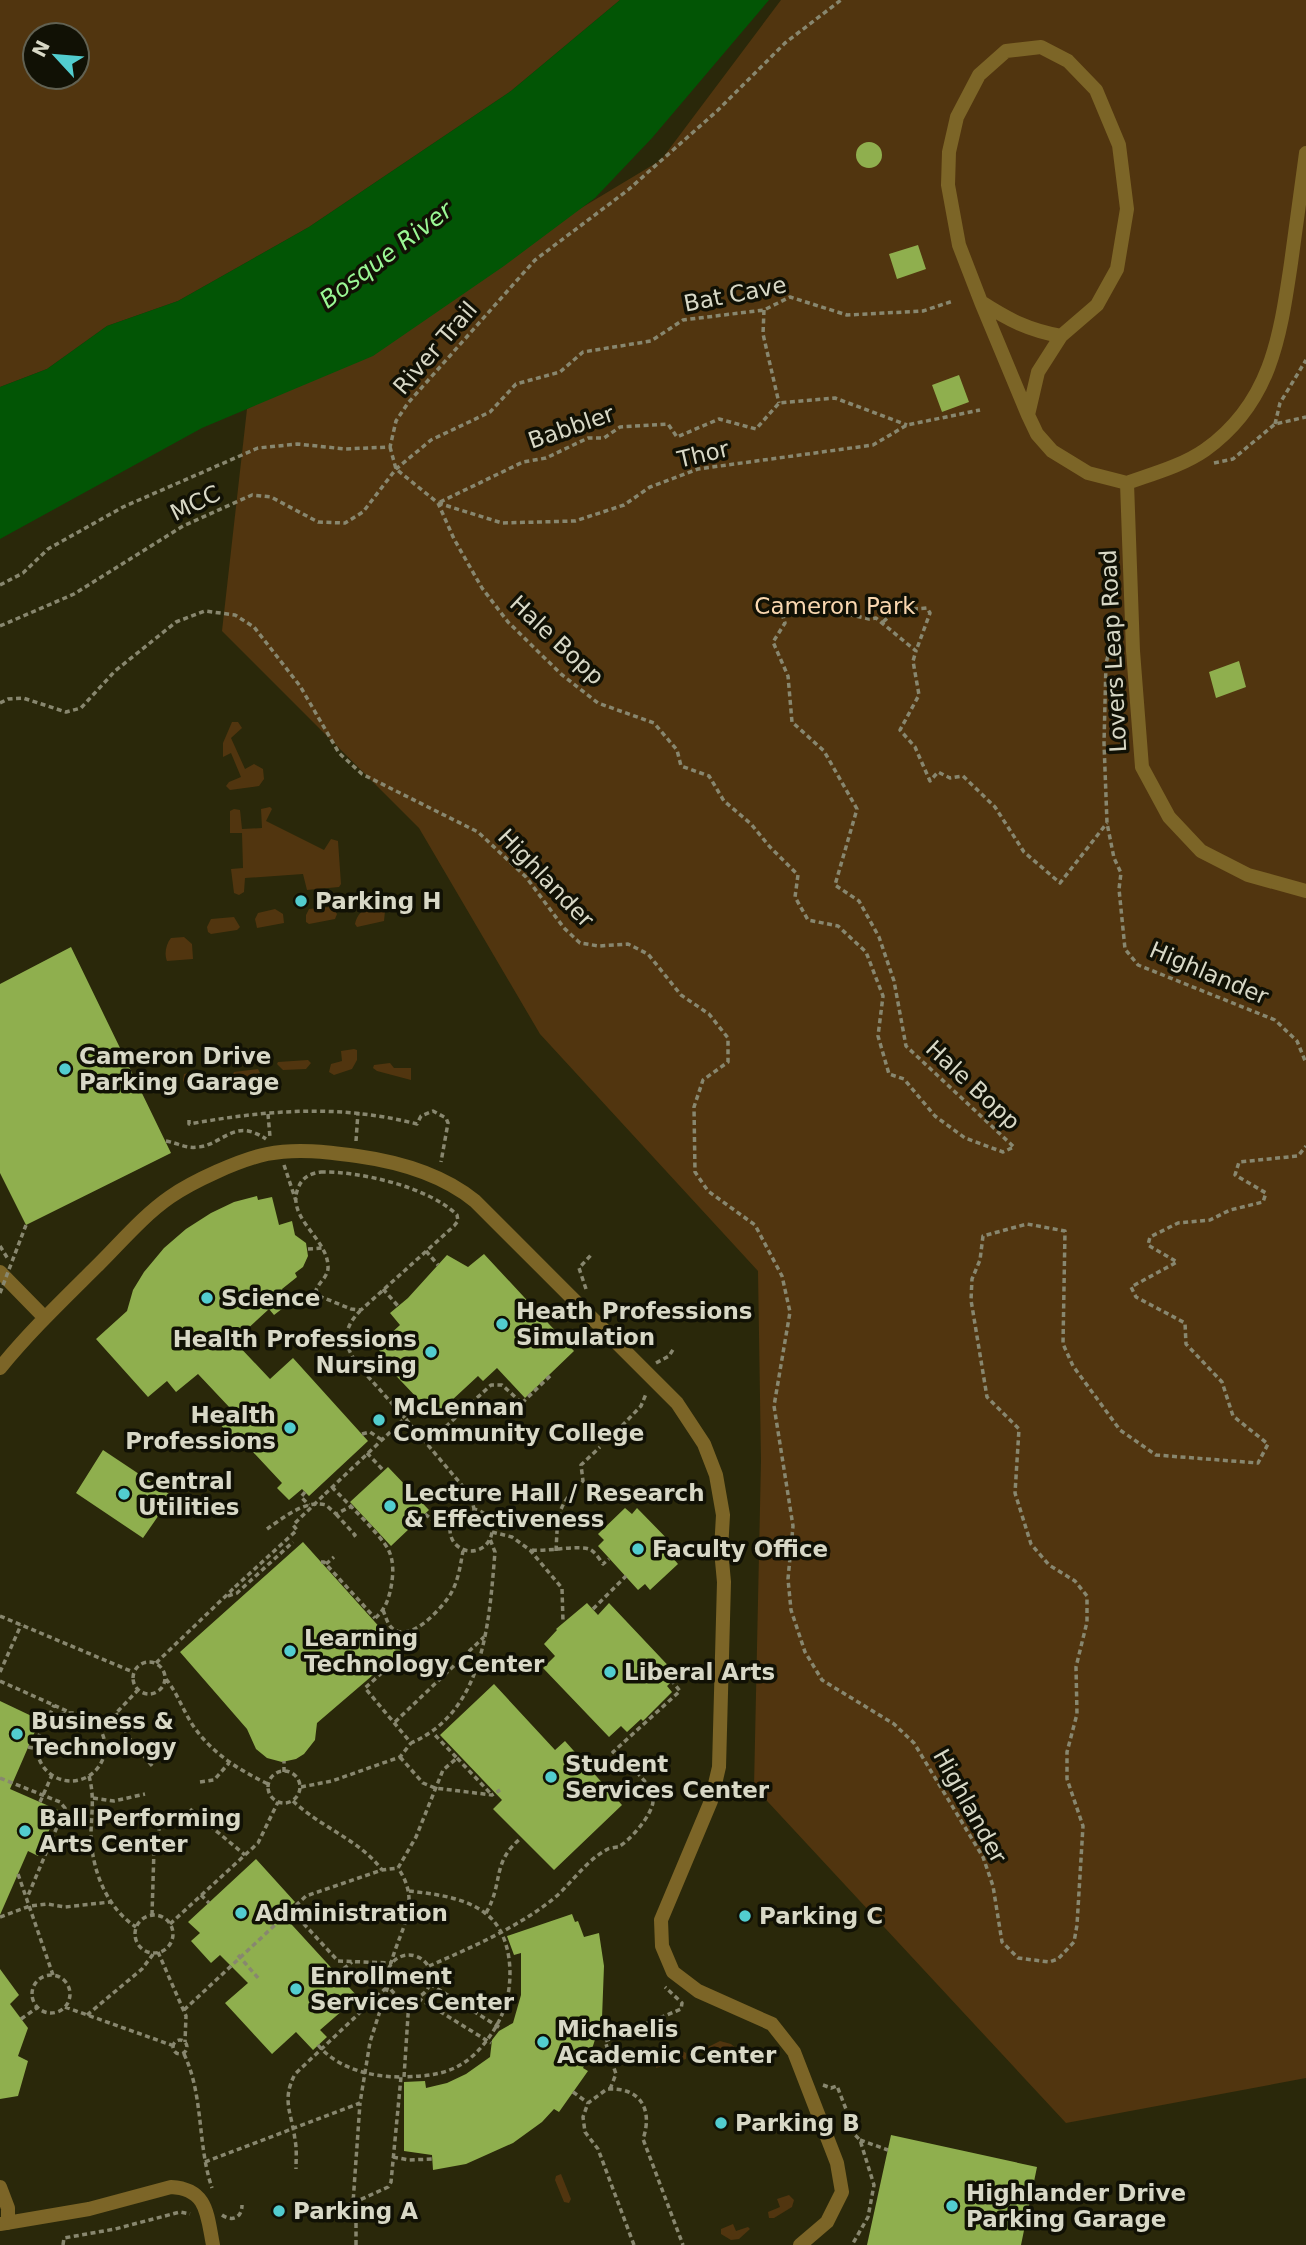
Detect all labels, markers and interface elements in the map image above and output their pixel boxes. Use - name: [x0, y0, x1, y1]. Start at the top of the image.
- north arrow: [21, 21, 91, 91]
- text: N: [27, 37, 54, 61]
- water label: Bosque River: [314, 195, 459, 314]
- street label: Bat Cave: [681, 271, 789, 317]
- street label: River Trail: [388, 296, 482, 400]
- street label: Babbler: [525, 400, 618, 454]
- street label: Thor: [674, 435, 732, 473]
- street label: MCC: [166, 480, 224, 526]
- street label: Lovers Leap Road: [1095, 549, 1131, 753]
- street label: Hale Bopp: [505, 590, 609, 690]
- park label: Cameron Park: [754, 593, 916, 619]
- street label: Highlander: [493, 824, 600, 933]
- place label: Parking H: [315, 888, 441, 914]
- marker: Parking H: [293, 893, 309, 909]
- street label: Highlander: [1146, 936, 1273, 1010]
- street label: Hale Bopp: [921, 1035, 1025, 1135]
- place label: Cameron Drive Parking Garage: [79, 1043, 279, 1095]
- marker: Cameron Drive Parking Garage: [57, 1061, 73, 1077]
- place label: Science: [221, 1285, 320, 1311]
- marker: Science: [199, 1290, 215, 1306]
- place label: Heath Professions Simulation: [516, 1298, 752, 1350]
- marker: Heath Professions Simulation: [494, 1316, 510, 1332]
- place label: Health Professions Nursing: [173, 1326, 417, 1378]
- marker: Health Professions Nursing: [423, 1344, 439, 1360]
- place label: McLennan Community College: [393, 1394, 644, 1446]
- place label: Health Professions: [125, 1402, 276, 1454]
- marker: McLennan Community College: [371, 1412, 387, 1428]
- marker: Health Professions: [282, 1420, 298, 1436]
- place label: Central Utilities: [138, 1468, 240, 1520]
- place label: Lecture Hall / Research & Effectiveness: [404, 1480, 705, 1532]
- marker: Central Utilities: [116, 1486, 132, 1502]
- marker: Lecture Hall / Research & Effectiveness: [382, 1498, 398, 1514]
- place label: Faculty Office: [652, 1536, 828, 1562]
- marker: Faculty Office: [630, 1541, 646, 1557]
- place label: Learning Technology Center: [304, 1625, 545, 1677]
- marker: Learning Technology Center: [282, 1643, 298, 1659]
- place label: Liberal Arts: [624, 1659, 775, 1685]
- marker: Liberal Arts: [602, 1664, 618, 1680]
- place label: Business & Technology: [31, 1708, 177, 1760]
- marker: Business & Technology: [9, 1726, 25, 1742]
- street label: Highlander: [928, 1745, 1012, 1868]
- place label: Student Services Center: [565, 1751, 770, 1803]
- marker: Student Services Center: [543, 1769, 559, 1785]
- place label: Ball Performing Arts Center: [39, 1805, 241, 1857]
- marker: Ball Performing Arts Center: [17, 1823, 33, 1839]
- place label: Administration: [255, 1900, 448, 1926]
- place label: Parking C: [759, 1903, 883, 1929]
- marker: Administration: [233, 1905, 249, 1921]
- marker: Parking C: [737, 1908, 753, 1924]
- place label: Enrollment Services Center: [310, 1963, 515, 2015]
- marker: Enrollment Services Center: [288, 1981, 304, 1997]
- place label: Michaelis Academic Center: [557, 2016, 777, 2068]
- marker: Michaelis Academic Center: [535, 2034, 551, 2050]
- place label: Parking B: [735, 2110, 860, 2136]
- marker: Parking B: [713, 2115, 729, 2131]
- place label: Highlander Drive Parking Garage: [966, 2180, 1186, 2232]
- place label: Parking A: [293, 2198, 418, 2224]
- marker: Highlander Drive Parking Garage: [944, 2198, 960, 2214]
- marker: Parking A: [271, 2203, 287, 2219]

